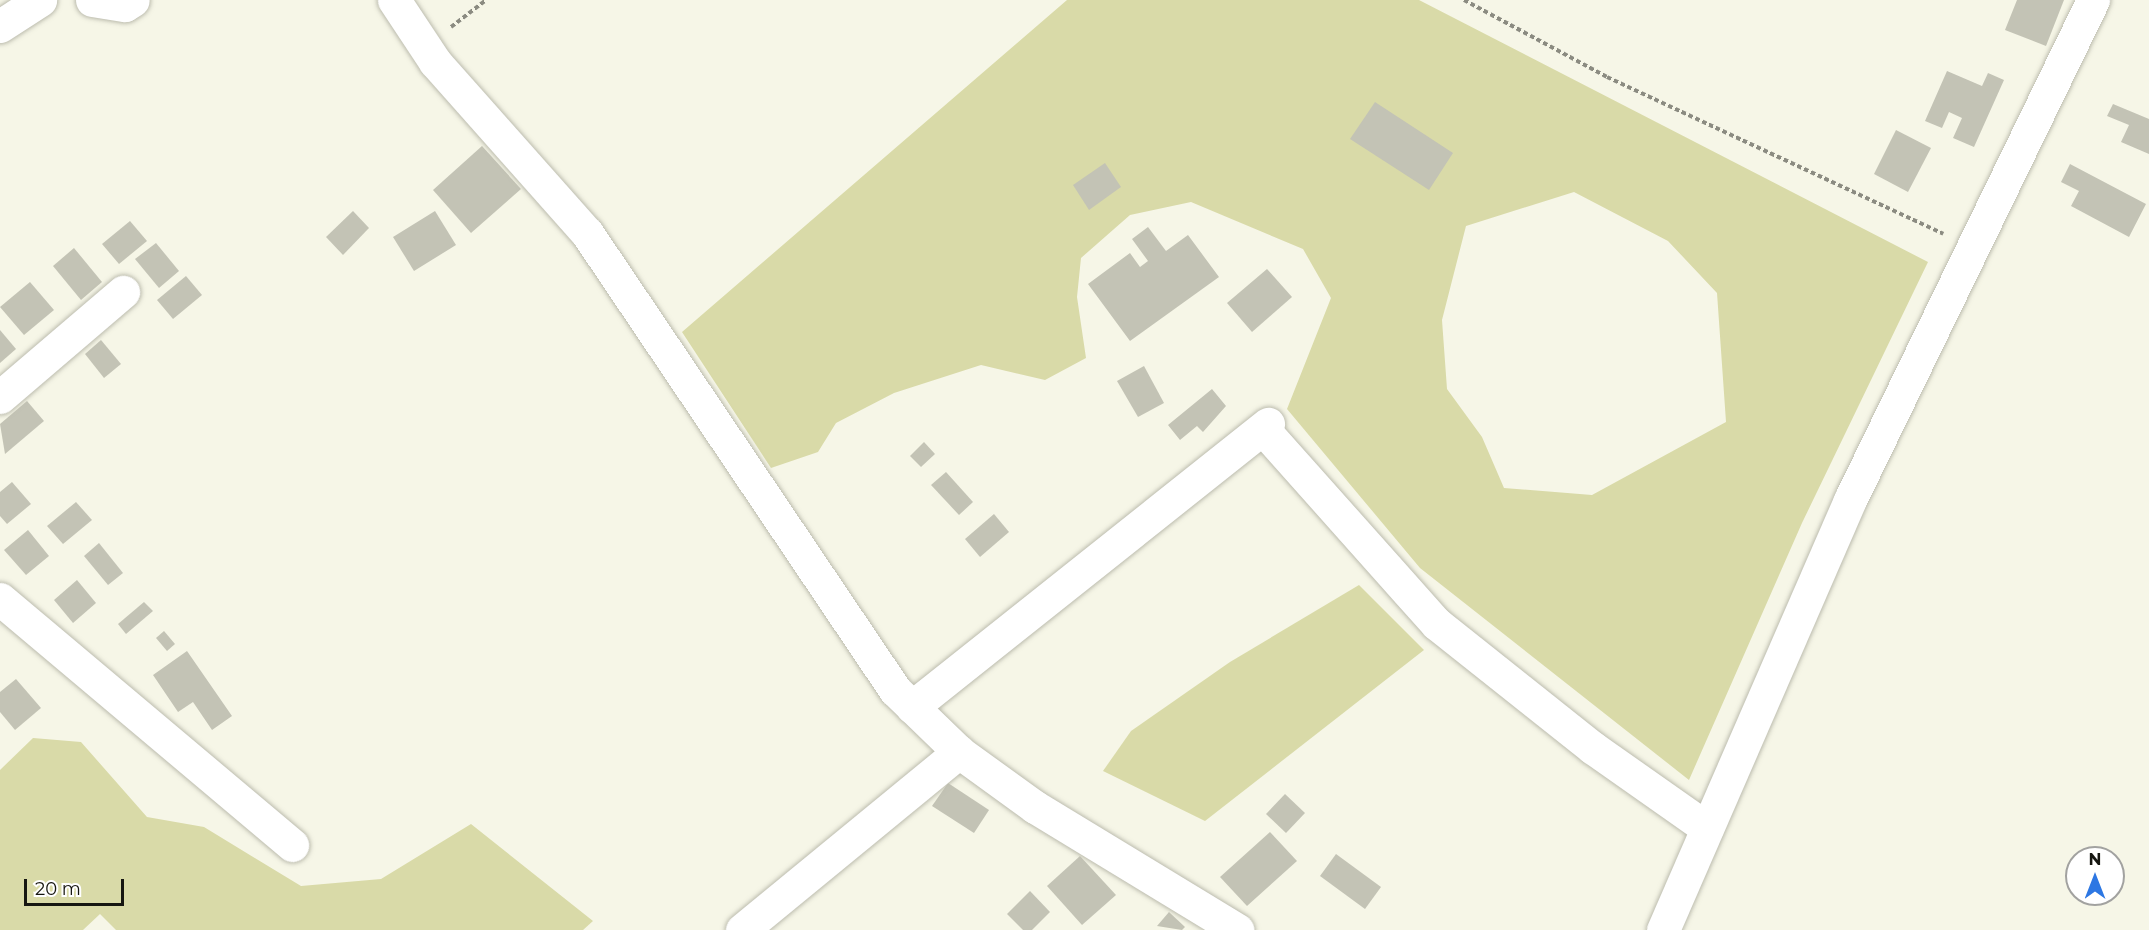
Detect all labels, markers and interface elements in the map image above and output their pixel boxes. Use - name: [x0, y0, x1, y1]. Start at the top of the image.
- north arrow: [2065, 846, 2125, 906]
- text: N: [2089, 850, 2101, 869]
- scale bar: [27, 867, 128, 905]
- text: 20 m: [35, 878, 81, 900]

